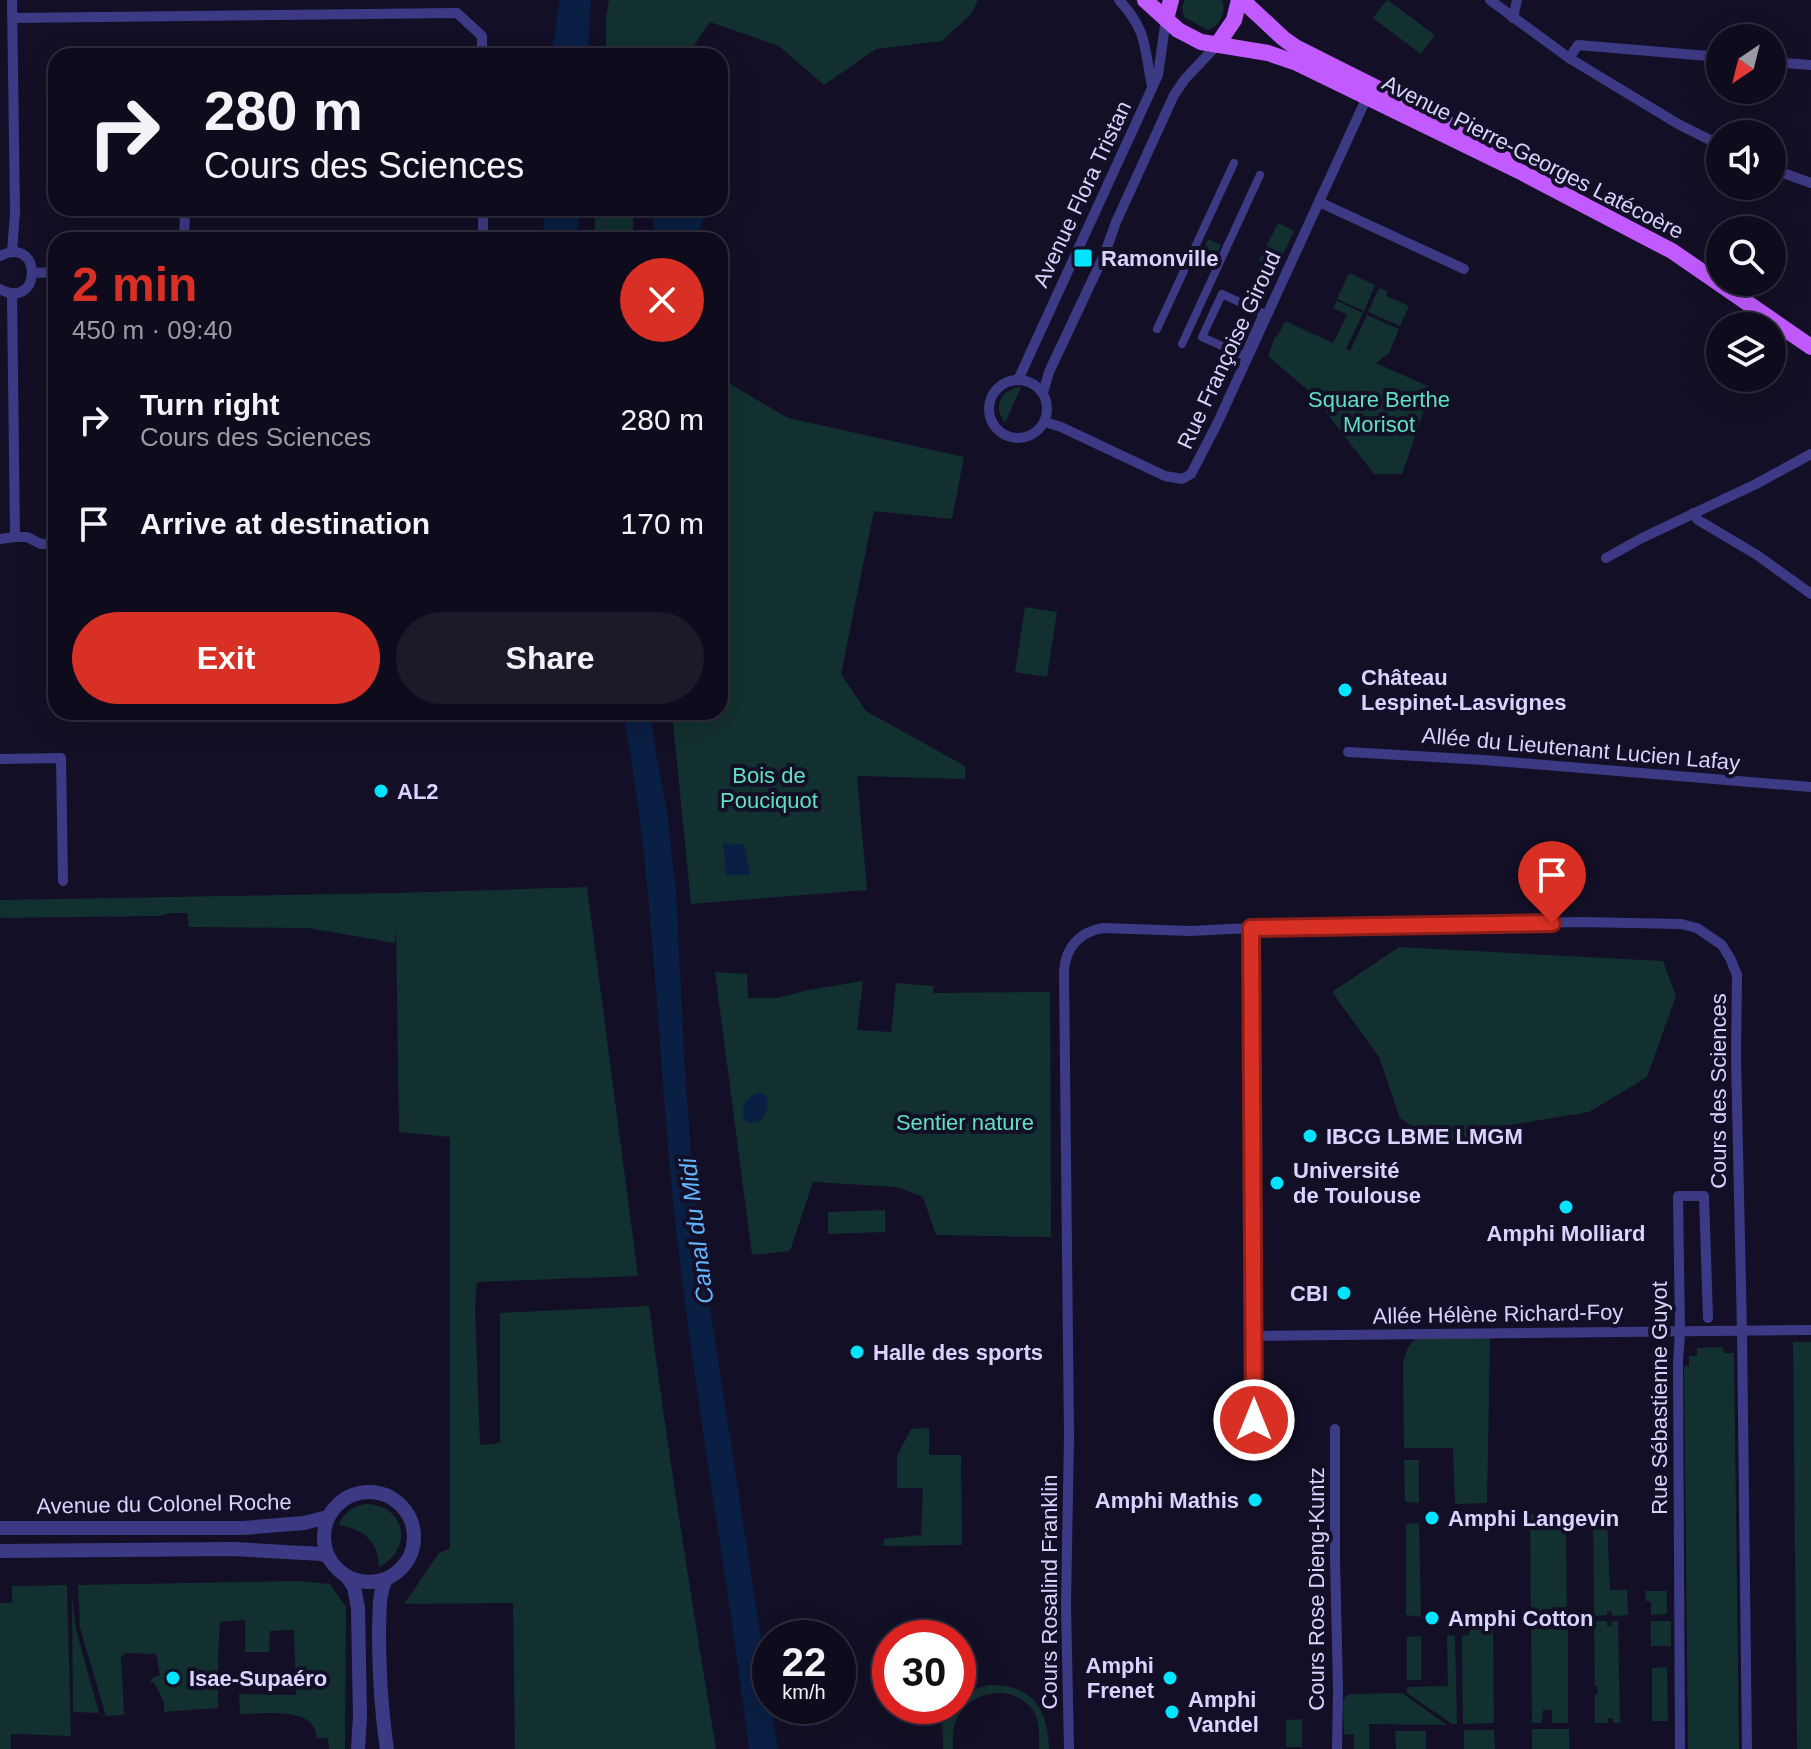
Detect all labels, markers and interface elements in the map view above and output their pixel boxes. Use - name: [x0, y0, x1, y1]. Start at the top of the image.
- north arrow: [1706, 24, 1786, 104]
- map controls: [1706, 24, 1786, 392]
- street label: Avenue Pierre-Georges Latécoère: [1378, 70, 1688, 244]
- text: 280 m: [204, 79, 363, 142]
- icon: right: [72, 80, 176, 184]
- street label: Avenue Flora Tristan: [1028, 97, 1136, 291]
- button: sound: [1706, 120, 1786, 200]
- text: Cours des Sciences: [204, 145, 524, 186]
- button: search: [1706, 216, 1786, 296]
- place label: Ramonville: [1101, 246, 1218, 271]
- marker: Ramonville: [1072, 247, 1094, 269]
- street label: Rue Françoise Giroud: [1172, 247, 1286, 453]
- text: 2 min: [72, 258, 197, 311]
- button: close: [620, 258, 704, 342]
- button: layers: [1706, 312, 1786, 392]
- text: 450 m · 09:40: [72, 315, 232, 345]
- park label: Square Berthe Morisot: [1308, 387, 1450, 437]
- text: Turn right: [140, 388, 279, 421]
- icon: right: [72, 398, 116, 442]
- text: 280 m: [621, 403, 704, 436]
- text: Cours des Sciences: [140, 422, 371, 452]
- icon: arrive: [72, 502, 116, 546]
- text: Arrive at destination: [140, 507, 430, 540]
- text: 170 m: [621, 507, 704, 540]
- button: Exit: [72, 612, 380, 704]
- button: Share: [396, 612, 704, 704]
- place label: Château Lespinet-Lasvignes: [1361, 665, 1566, 715]
- marker: Château Lespinet-Lasvignes: [1336, 681, 1354, 699]
- street label: Allée du Lieutenant Lucien Lafay: [1421, 723, 1741, 775]
- park label: Bois de Pouciquot: [720, 763, 818, 813]
- place label: AL2: [397, 779, 439, 804]
- marker: AL2: [372, 782, 390, 800]
- pin: [1518, 841, 1586, 923]
- icon: arrive: [1530, 853, 1574, 897]
- street label: Cours des Sciences: [1706, 993, 1731, 1189]
- park label: Sentier nature: [896, 1110, 1034, 1135]
- place label: IBCG LBME LMGM: [1326, 1124, 1523, 1149]
- marker: IBCG LBME LMGM: [1301, 1127, 1319, 1145]
- water label: Canal du Midi: [674, 1156, 718, 1305]
- place label: Université de Toulouse: [1293, 1158, 1421, 1208]
- marker: Université de Toulouse: [1268, 1174, 1286, 1192]
- marker: Amphi Molliard: [1557, 1198, 1575, 1216]
- place label: Amphi Molliard: [1487, 1221, 1645, 1246]
- place label: CBI: [1290, 1281, 1328, 1306]
- street label: Rue Sébastienne Guyot: [1647, 1281, 1672, 1515]
- marker: CBI: [1335, 1284, 1353, 1302]
- street label: Allée Hélène Richard-Foy: [1372, 1299, 1624, 1329]
- place label: Halle des sports: [873, 1340, 1043, 1365]
- marker: Halle des sports: [848, 1343, 866, 1361]
- position arrow: [1212, 1378, 1296, 1462]
- street label: Cours Rose Dieng-Kuntz: [1304, 1467, 1329, 1711]
- street label: Cours Rosalind Franklin: [1037, 1475, 1062, 1709]
- place label: Amphi Mathis: [1095, 1488, 1239, 1513]
- street label: Avenue du Colonel Roche: [36, 1489, 292, 1519]
- marker: Amphi Mathis: [1246, 1491, 1264, 1509]
- place label: Amphi Langevin: [1448, 1506, 1619, 1531]
- marker: Amphi Langevin: [1423, 1509, 1441, 1527]
- place label: Amphi Cotton: [1448, 1606, 1593, 1631]
- marker: Amphi Cotton: [1423, 1609, 1441, 1627]
- speed limit sign: 30: [872, 1620, 976, 1724]
- text: 22: [782, 1640, 826, 1684]
- place label: Amphi Frenet: [1086, 1653, 1155, 1703]
- place label: Isae-Supaéro: [189, 1666, 327, 1691]
- marker: Isae-Supaéro: [164, 1669, 182, 1687]
- marker: Amphi Frenet: [1161, 1669, 1179, 1687]
- text: km/h: [782, 1681, 826, 1703]
- place label: Amphi Vandel: [1188, 1687, 1259, 1737]
- marker: Amphi Vandel: [1163, 1703, 1181, 1721]

